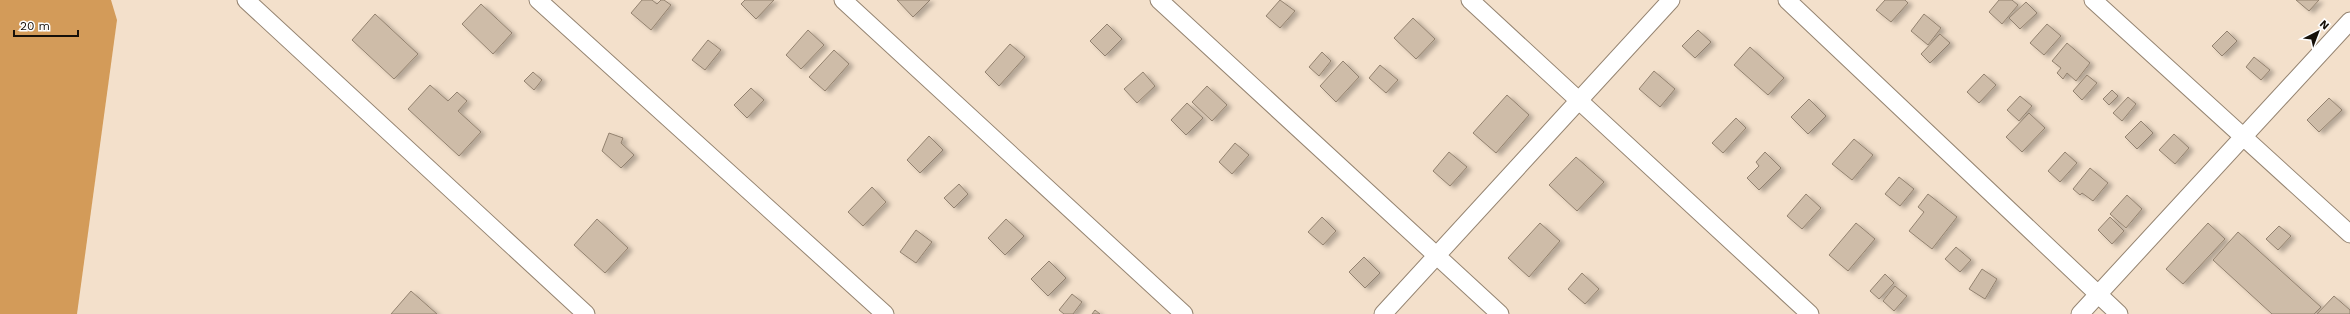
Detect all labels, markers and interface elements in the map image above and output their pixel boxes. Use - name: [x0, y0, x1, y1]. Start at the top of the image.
- scale bar: [14, 12, 78, 38]
- north arrow: [2298, 12, 2338, 52]
- text: N: [2317, 17, 2332, 32]
- text: 20 m: [20, 19, 50, 33]

